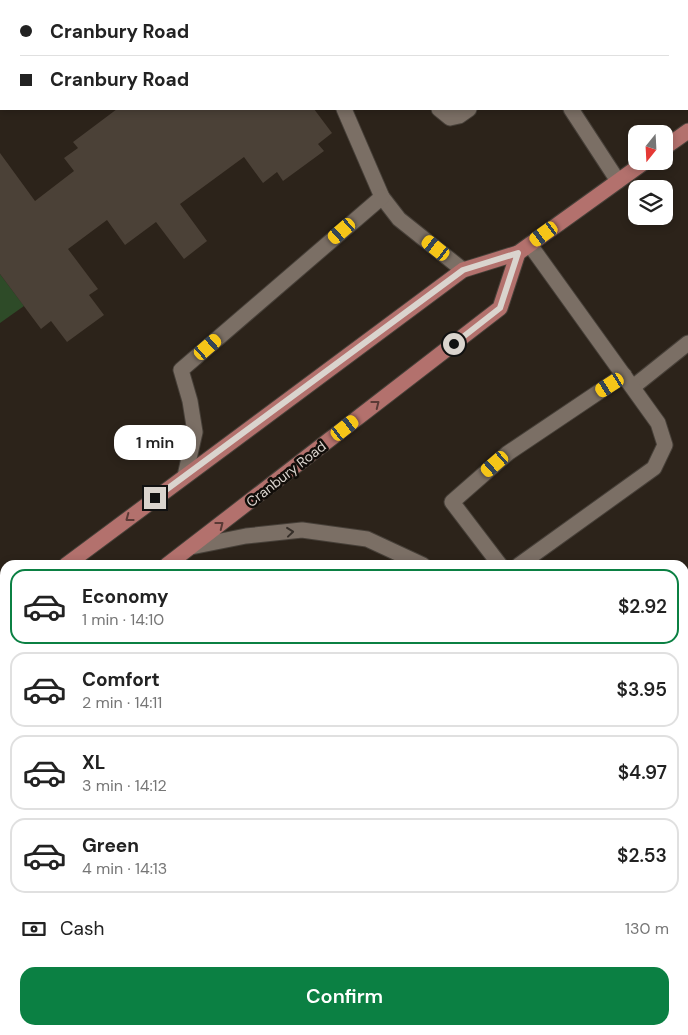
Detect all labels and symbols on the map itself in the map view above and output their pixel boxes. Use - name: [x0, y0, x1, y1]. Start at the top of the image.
- north arrow: [628, 125, 672, 170]
- car: [325, 215, 358, 247]
- car: [527, 219, 560, 249]
- car: [419, 233, 452, 263]
- car: [191, 331, 224, 363]
- route start: [443, 333, 465, 355]
- car: [593, 371, 626, 399]
- one-way arrow: [370, 402, 379, 410]
- car: [328, 413, 361, 443]
- callout: 1 min: [114, 426, 196, 460]
- street label: Cranbury Road: [242, 437, 330, 511]
- car: [478, 448, 511, 480]
- route end: [144, 487, 166, 509]
- one-way arrow: [125, 512, 135, 521]
- one-way arrow: [214, 522, 223, 530]
- one-way arrow: [287, 526, 295, 537]

